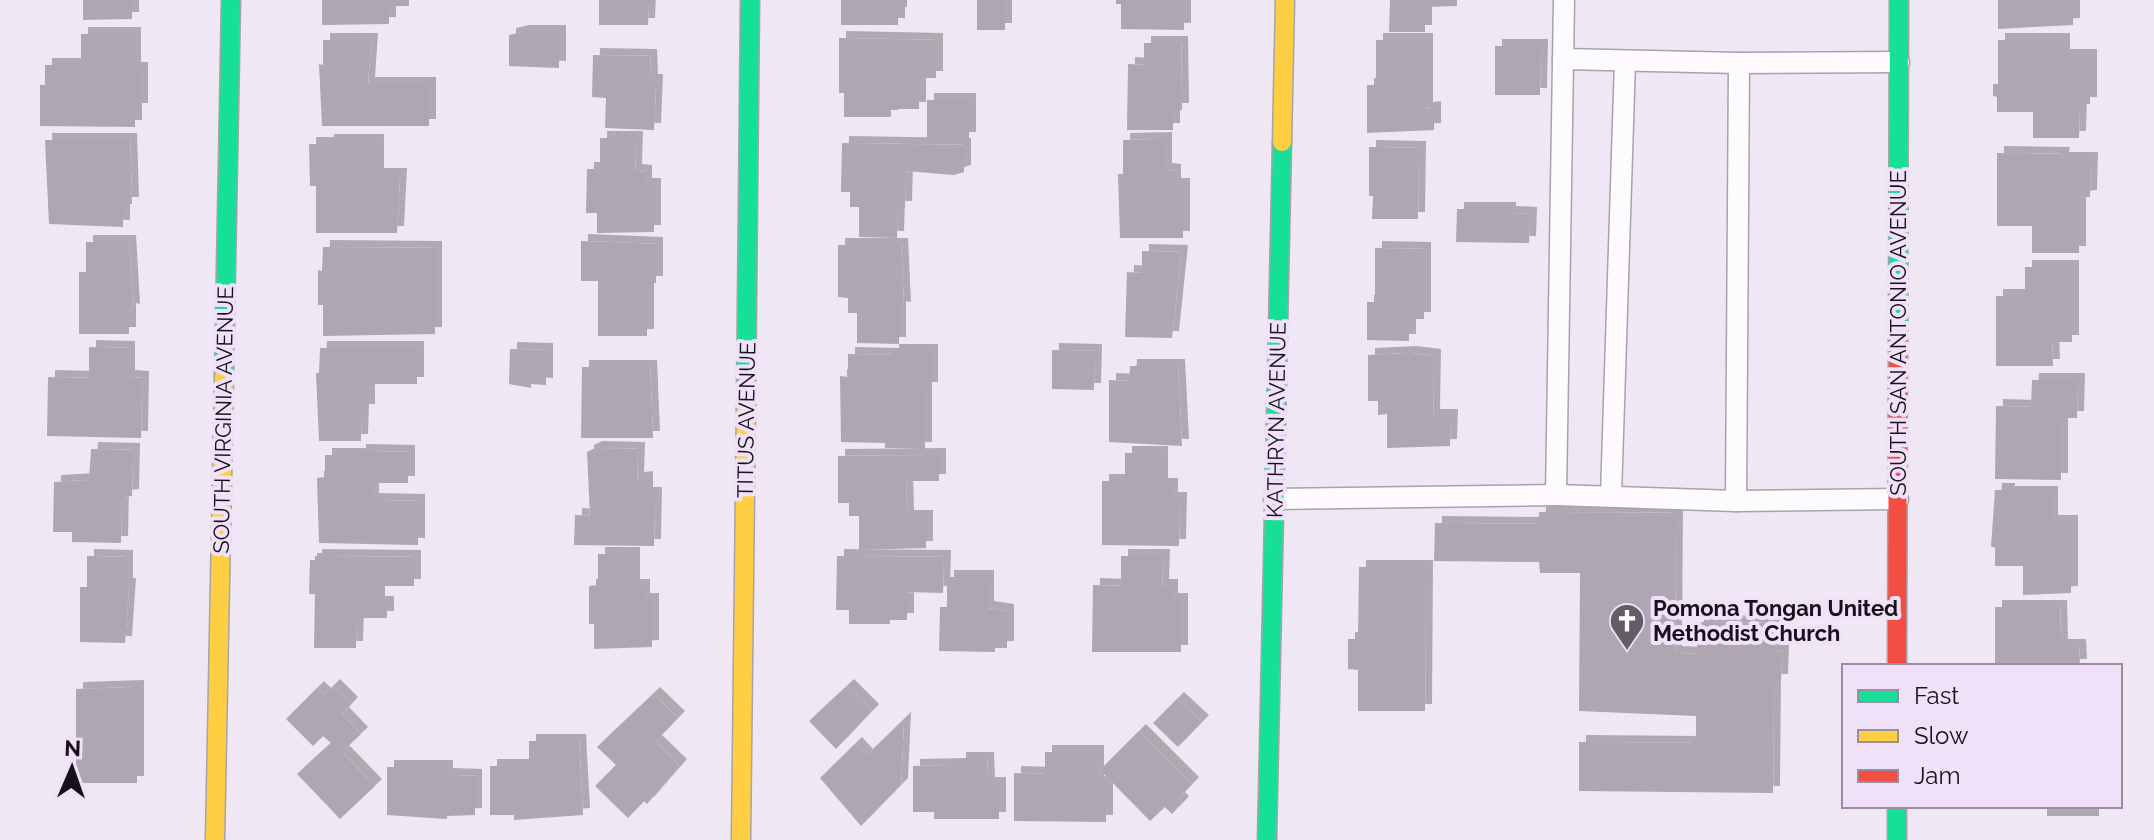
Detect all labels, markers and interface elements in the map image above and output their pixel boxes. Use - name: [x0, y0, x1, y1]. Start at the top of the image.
- street label: SOUTH SAN ANTONIO AVENUE: [1885, 170, 1911, 496]
- street label: SOUTH VIRGINIA AVENUE: [208, 286, 238, 554]
- street label: KATHRYN AVENUE: [1261, 322, 1291, 518]
- street label: TITUS AVENUE: [732, 342, 760, 498]
- place label: Pomona Tongan United Methodist Church: [1653, 595, 1898, 646]
- church icon: Pomona Tongan United Methodist Church: [1608, 602, 1646, 652]
- legend: [1842, 664, 2122, 808]
- text: Fast: [1914, 681, 1959, 710]
- text: Slow: [1914, 721, 1969, 750]
- north arrow: [32, 728, 112, 808]
- text: N: [64, 735, 82, 761]
- text: Jam: [1914, 761, 1960, 790]

